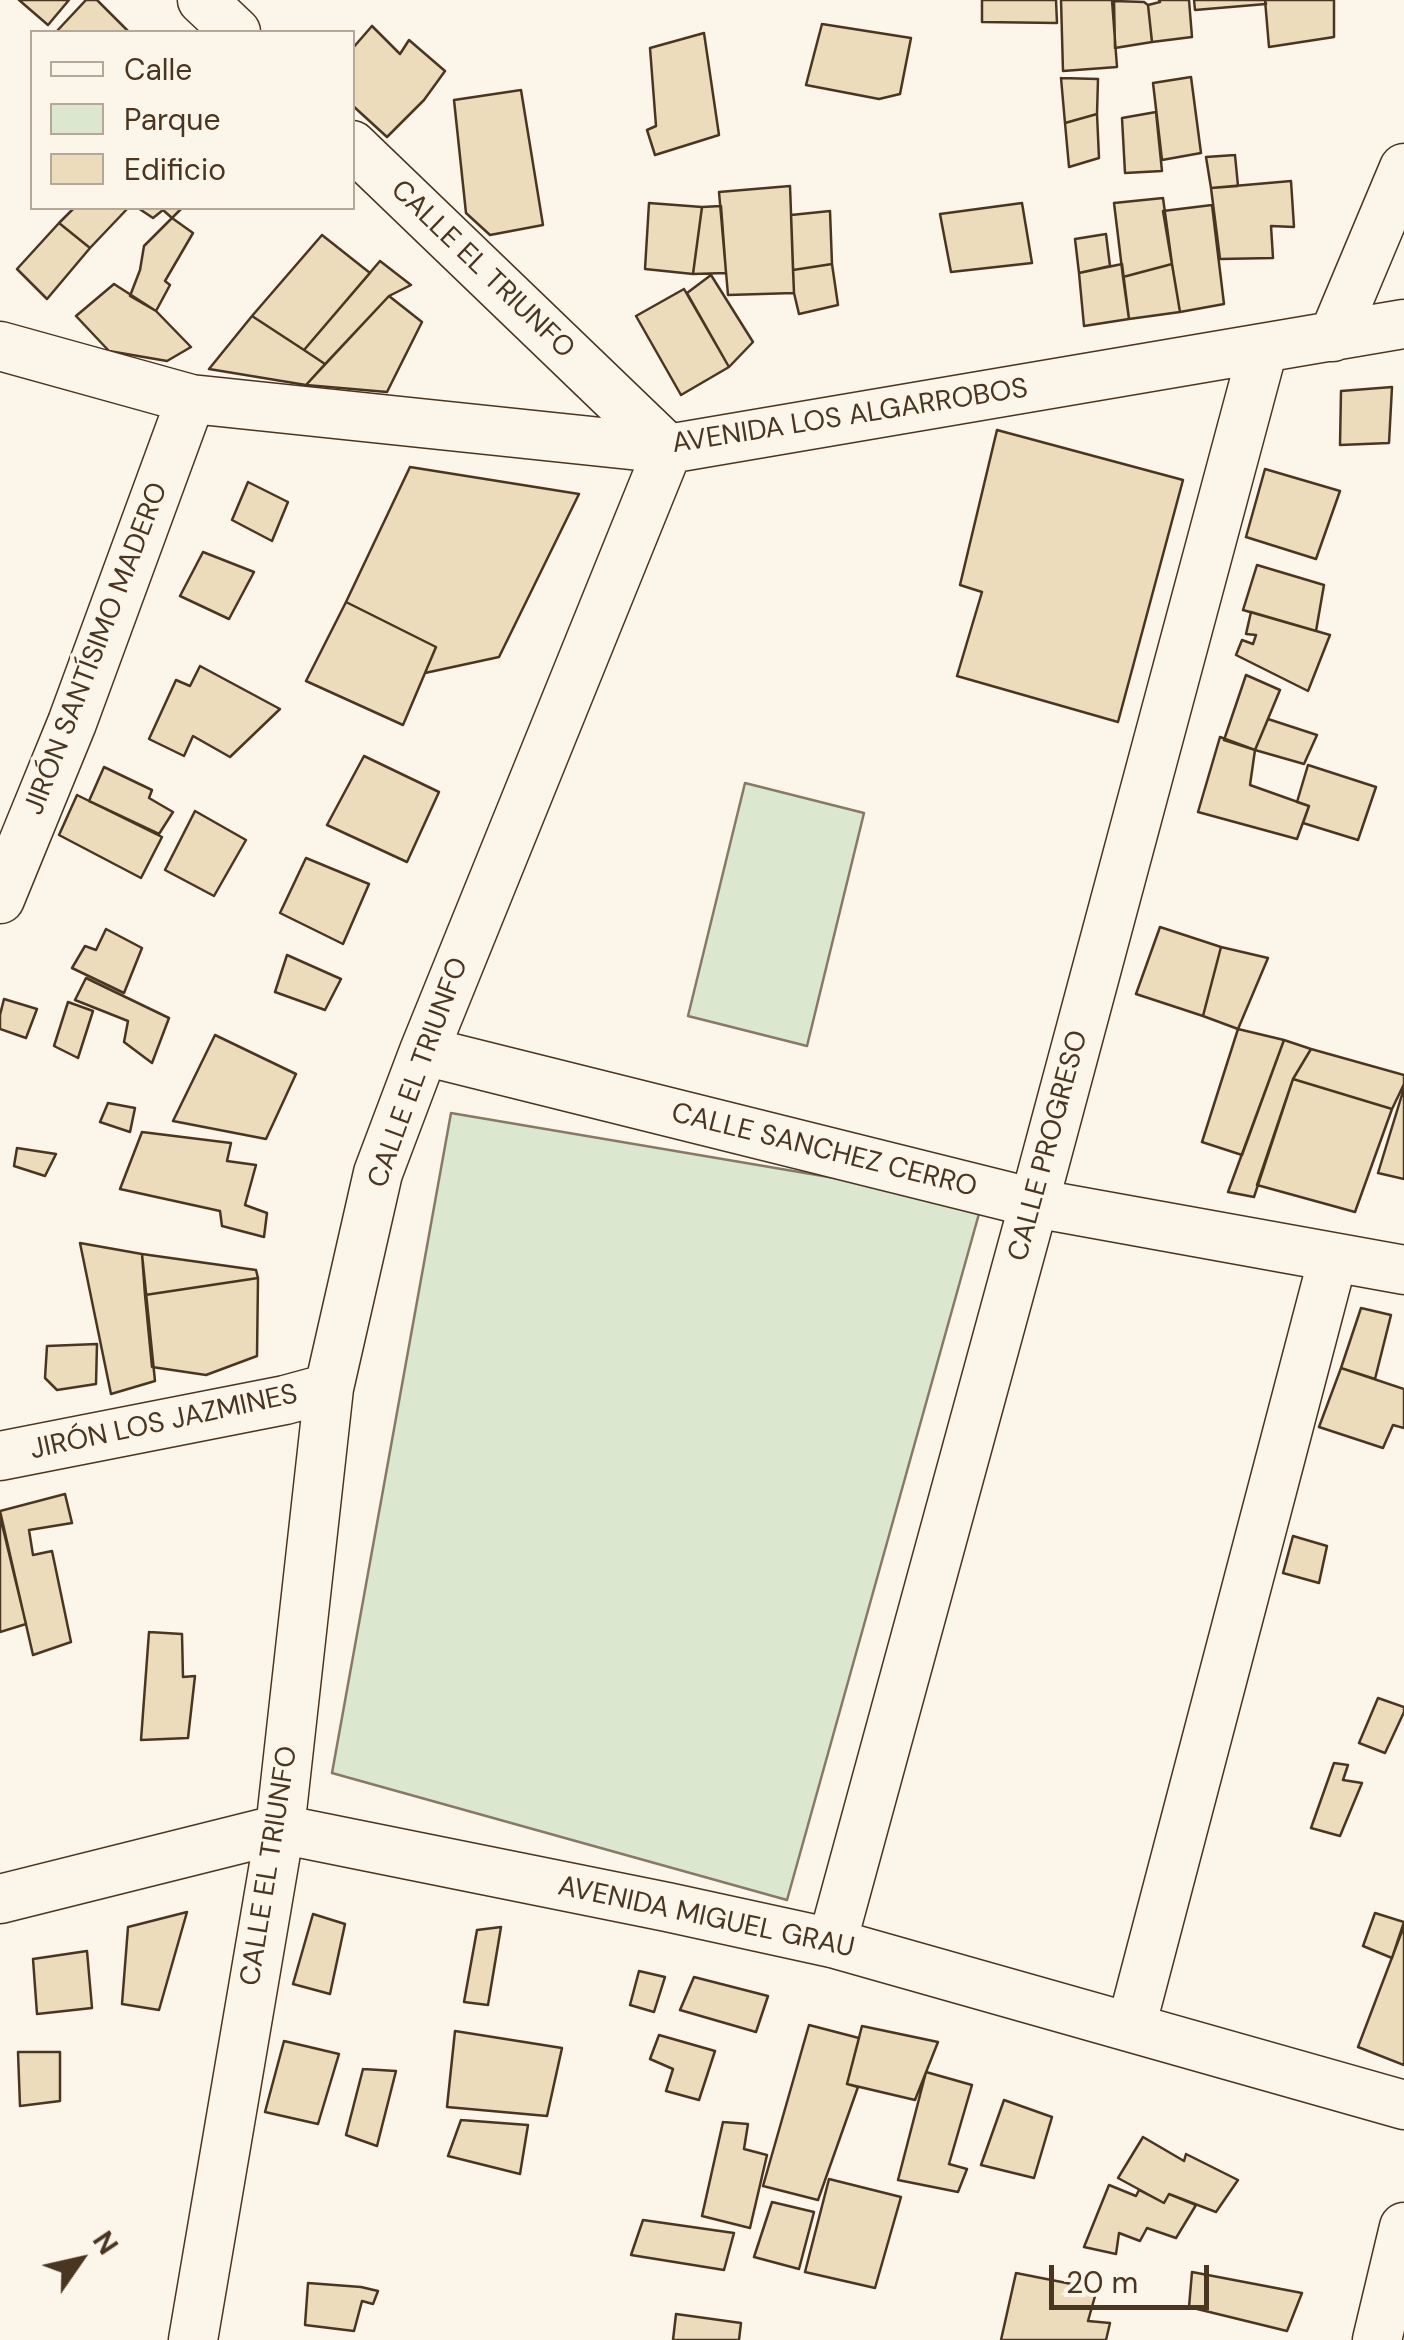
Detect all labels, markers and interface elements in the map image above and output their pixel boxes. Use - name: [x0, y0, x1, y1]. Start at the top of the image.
- legend: [30, 30, 355, 210]
- text: Calle: [124, 50, 192, 89]
- text: Parque: [124, 100, 221, 139]
- text: Edificio: [124, 150, 226, 189]
- street label: CALLE EL TRIUNFO: [383, 174, 581, 366]
- street label: AVENIDA LOS ALGARROBOS: [670, 372, 1030, 462]
- street label: JIRÓN SANTÍSIMO MADERO: [18, 478, 176, 820]
- street label: CALLE EL TRIUNFO: [362, 953, 476, 1193]
- street label: CALLE PROGRESO: [1002, 1027, 1096, 1265]
- street label: CALLE SANCHEZ CERRO: [668, 1097, 980, 1205]
- street label: JIRÓN LOS JAZMINES: [27, 1378, 301, 1468]
- street label: CALLE EL TRIUNFO: [234, 1744, 306, 1988]
- street label: AVENIDA MIGUEL GRAU: [555, 1870, 857, 1966]
- north arrow: [30, 2210, 130, 2310]
- text: N: [84, 2224, 126, 2262]
- scale bar: [1054, 2245, 1214, 2307]
- text: 20 m: [1066, 2263, 1138, 2302]

